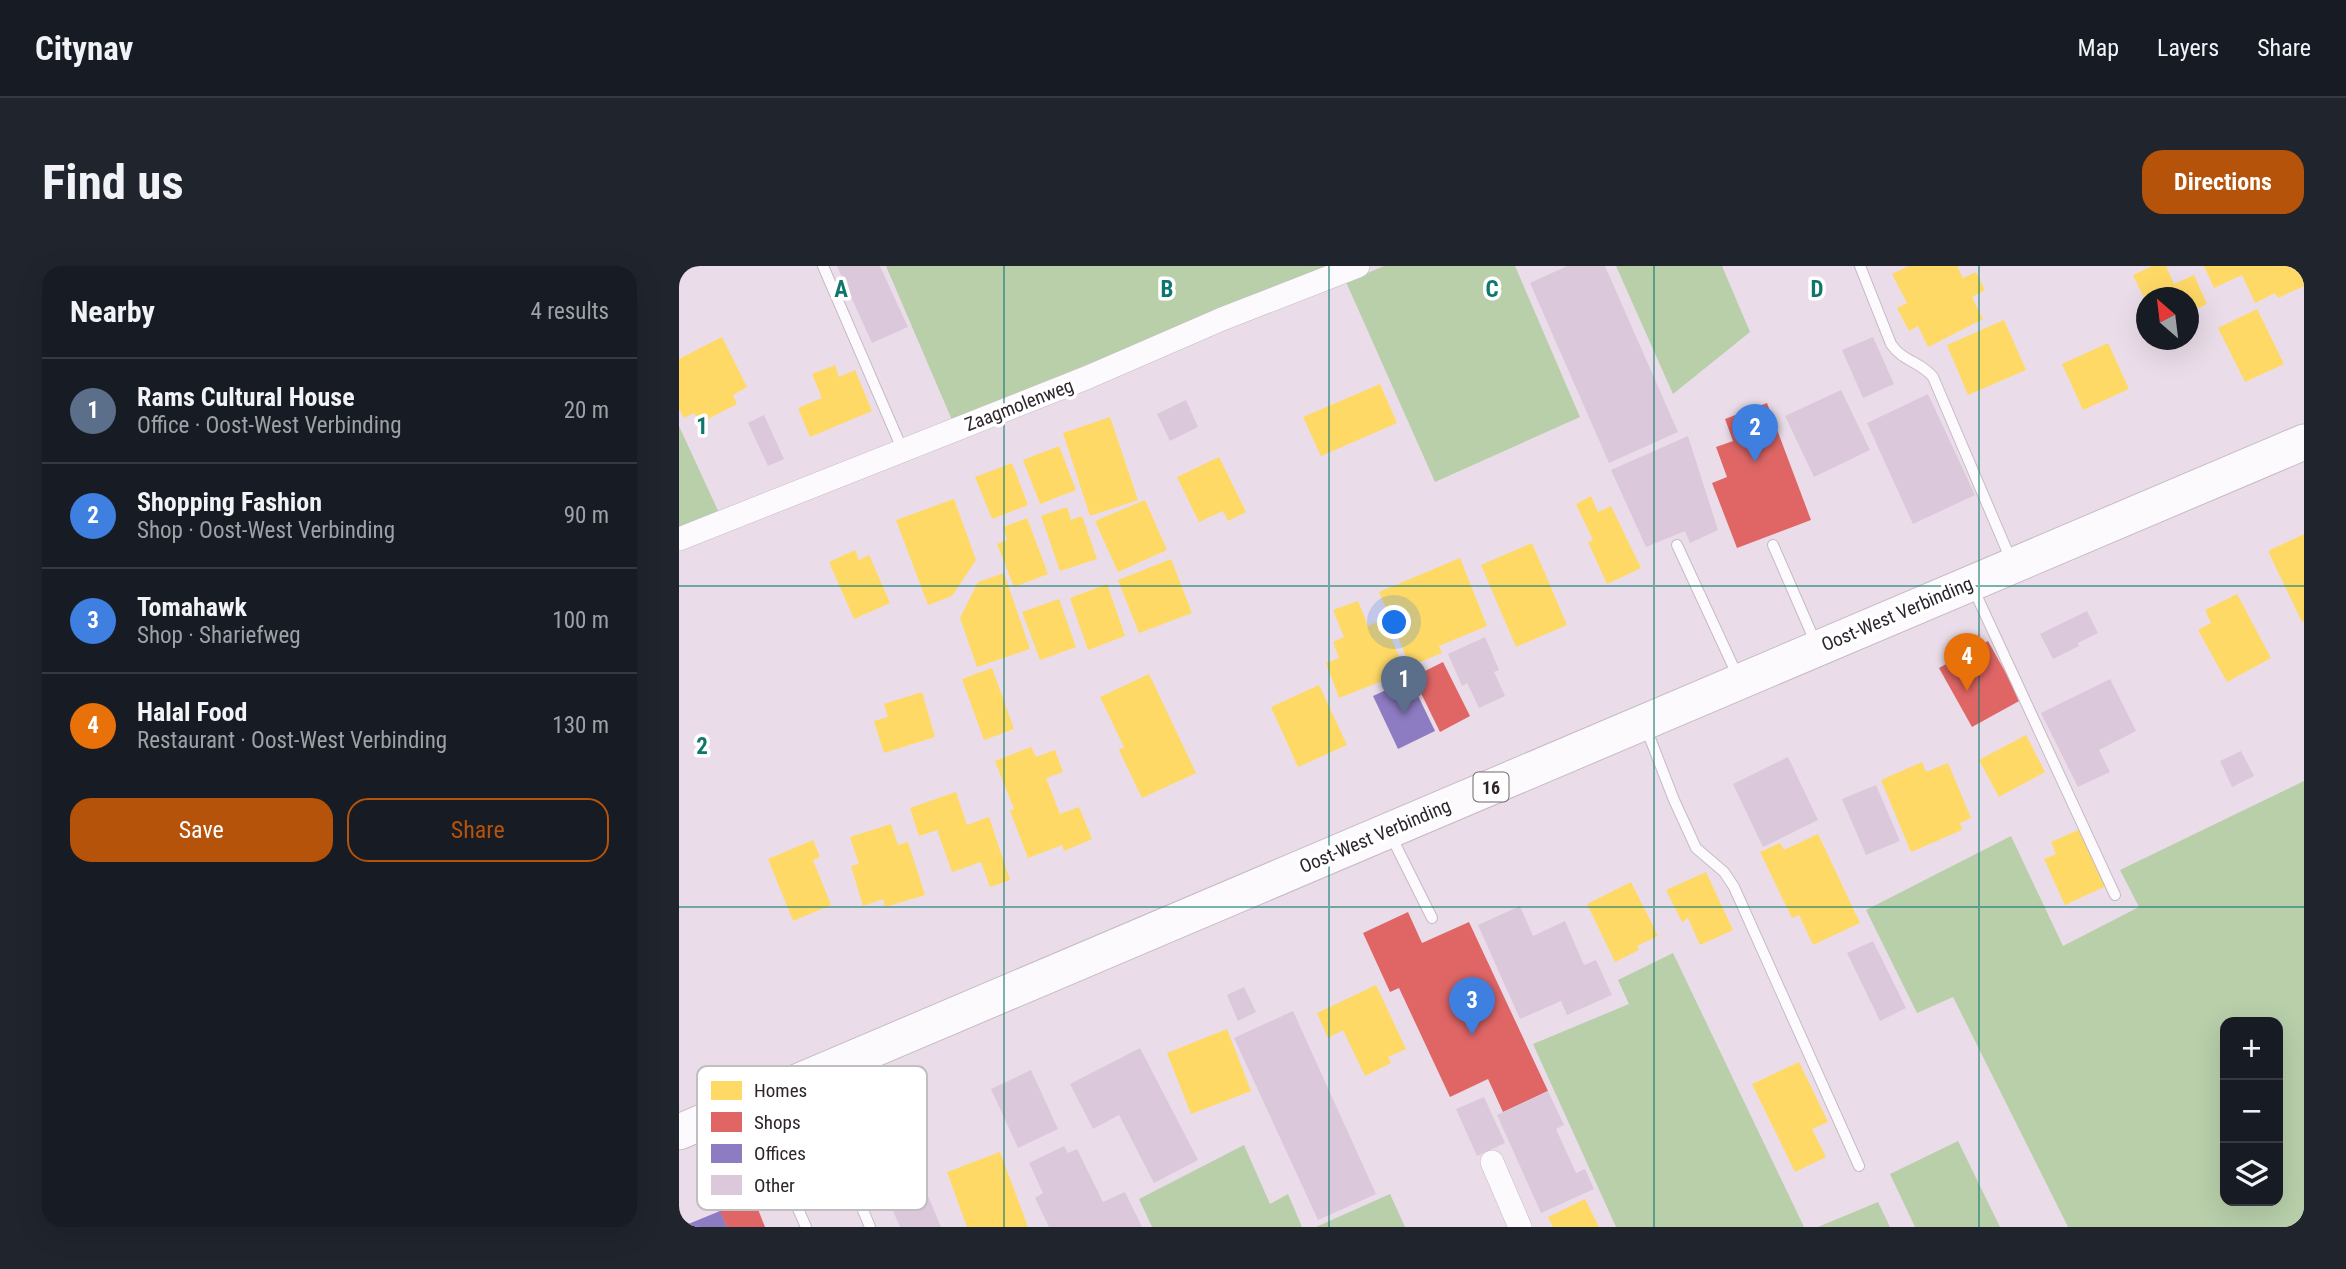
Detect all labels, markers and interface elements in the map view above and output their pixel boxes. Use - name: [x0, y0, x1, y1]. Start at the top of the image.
- text: Citynav: [35, 29, 133, 68]
- text: Map: [2078, 34, 2119, 62]
- text: Layers: [2157, 34, 2219, 62]
- text: Share: [2257, 34, 2311, 62]
- button: Directions: [2142, 150, 2304, 214]
- text: Find us: [42, 154, 184, 211]
- text: A: [834, 276, 848, 303]
- text: B: [1161, 276, 1173, 303]
- text: C: [1485, 276, 1499, 303]
- text: D: [1811, 276, 1824, 303]
- north arrow: [2136, 287, 2199, 350]
- text: Nearby: [70, 294, 155, 329]
- text: 4 results: [531, 298, 609, 325]
- street label: Zaagmolenweg: [961, 374, 1077, 436]
- text: Rams Cultural House: [137, 382, 355, 412]
- text: 1: [87, 397, 99, 424]
- text: 20 m: [564, 397, 609, 424]
- pin: 2: [1732, 404, 1778, 462]
- text: Office · Oost-West Verbinding: [137, 412, 402, 439]
- text: 1: [696, 413, 708, 440]
- text: Shopping Fashion: [137, 487, 322, 517]
- text: 2: [87, 502, 99, 529]
- text: 90 m: [564, 502, 609, 529]
- text: Shop · Oost-West Verbinding: [137, 517, 395, 544]
- street label: Oost-West Verbinding: [1818, 572, 1976, 656]
- text: Tomahawk: [137, 592, 247, 622]
- your location: [1377, 605, 1411, 639]
- text: 3: [87, 607, 99, 634]
- text: 100 m: [552, 607, 609, 634]
- text: Shop · Shariefweg: [137, 622, 301, 649]
- pin: 4: [1944, 633, 1990, 691]
- pin: 1: [1381, 656, 1427, 714]
- text: Halal Food: [137, 697, 247, 727]
- text: 4: [87, 712, 99, 739]
- text: 130 m: [552, 712, 609, 739]
- text: Restaurant · Oost-West Verbinding: [137, 727, 447, 754]
- text: 2: [696, 733, 708, 760]
- road number: 16: [1473, 772, 1509, 802]
- street label: Oost-West Verbinding: [1296, 794, 1454, 878]
- button: Save: [70, 798, 333, 862]
- button: Share: [347, 798, 609, 862]
- pin: 3: [1449, 977, 1495, 1035]
- map controls: [2220, 1017, 2283, 1206]
- button: +: [2220, 1017, 2283, 1080]
- legend: [697, 1066, 927, 1210]
- text: Homes: [754, 1079, 807, 1102]
- button: −: [2220, 1080, 2283, 1143]
- text: Shops: [754, 1111, 801, 1134]
- text: Offices: [754, 1142, 806, 1165]
- button: layers: [2220, 1143, 2283, 1206]
- text: Other: [754, 1174, 795, 1197]

